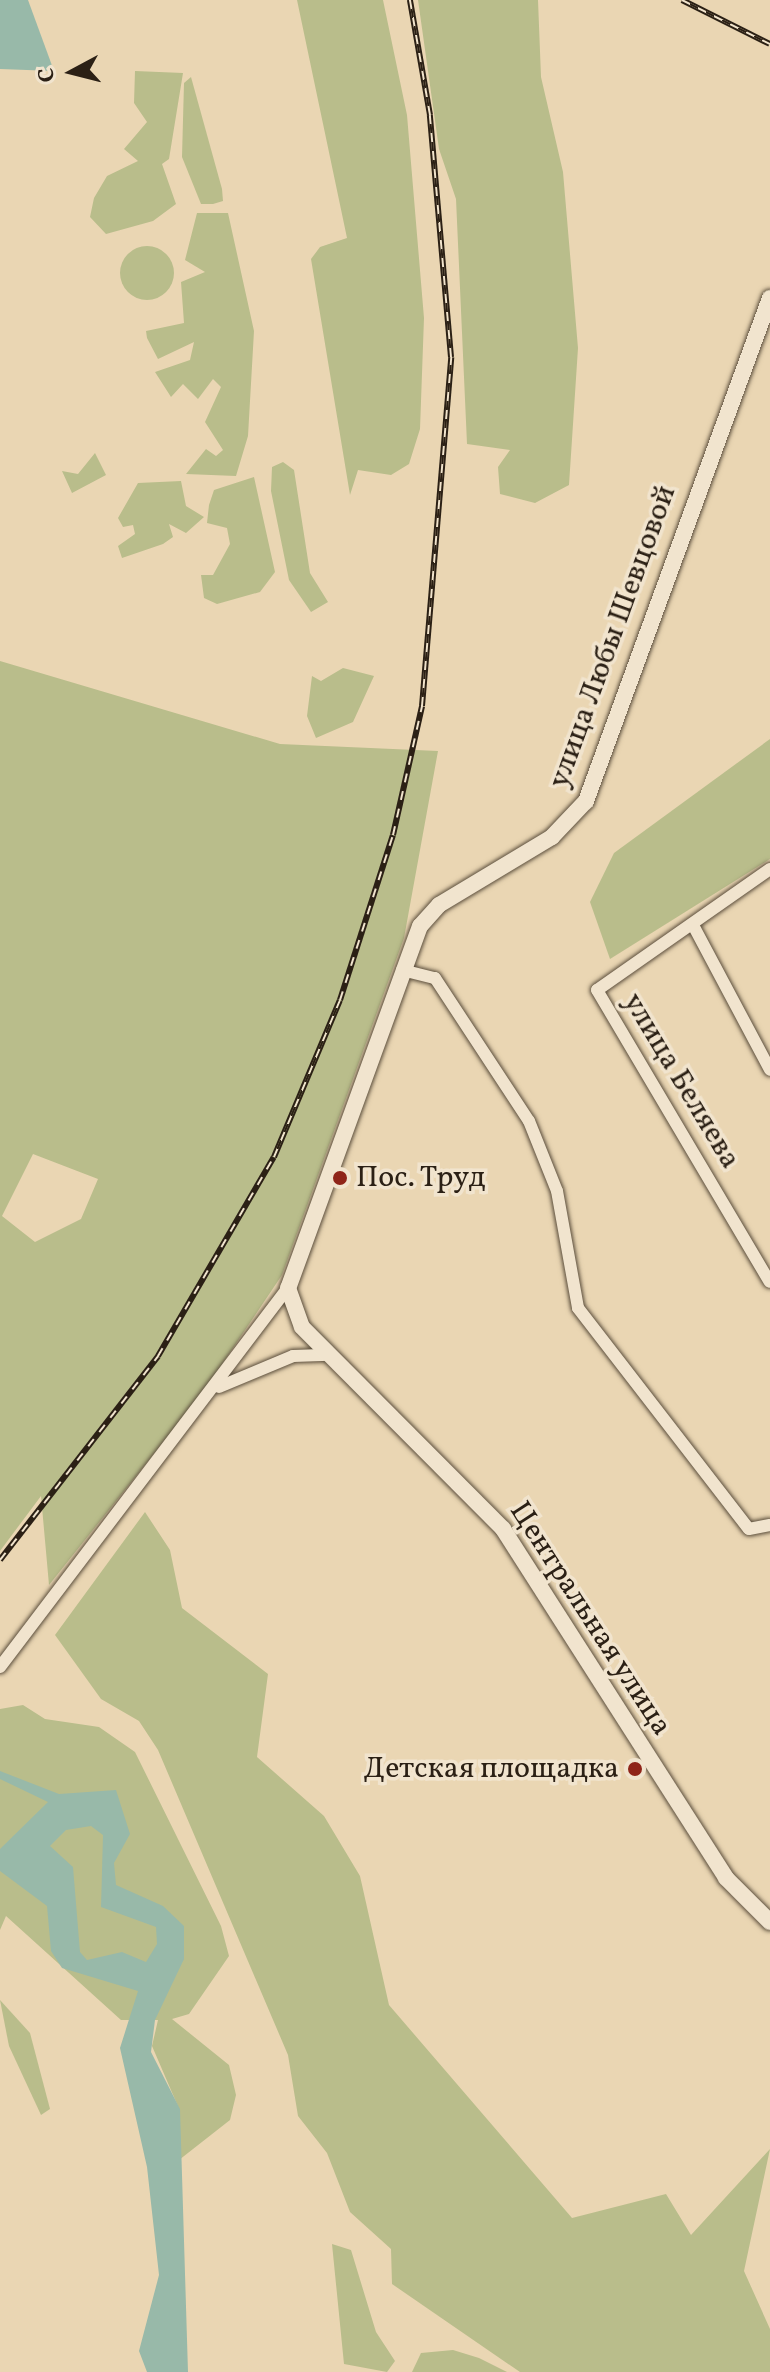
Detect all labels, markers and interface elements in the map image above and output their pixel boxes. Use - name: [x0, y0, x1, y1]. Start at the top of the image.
- north arrow: [32, 32, 112, 112]
- text: С: [31, 66, 64, 84]
- street label: улица Любы Шевцовой: [541, 481, 685, 793]
- street label: улица Беляева: [614, 987, 748, 1175]
- place label: Пос. Труд: [356, 1160, 486, 1196]
- marker: Пос. Труд: [331, 1169, 349, 1187]
- street label: Центральная улица: [501, 1495, 679, 1743]
- place label: Детская площадка: [363, 1751, 619, 1787]
- marker: Детская площадка: [626, 1760, 644, 1778]

